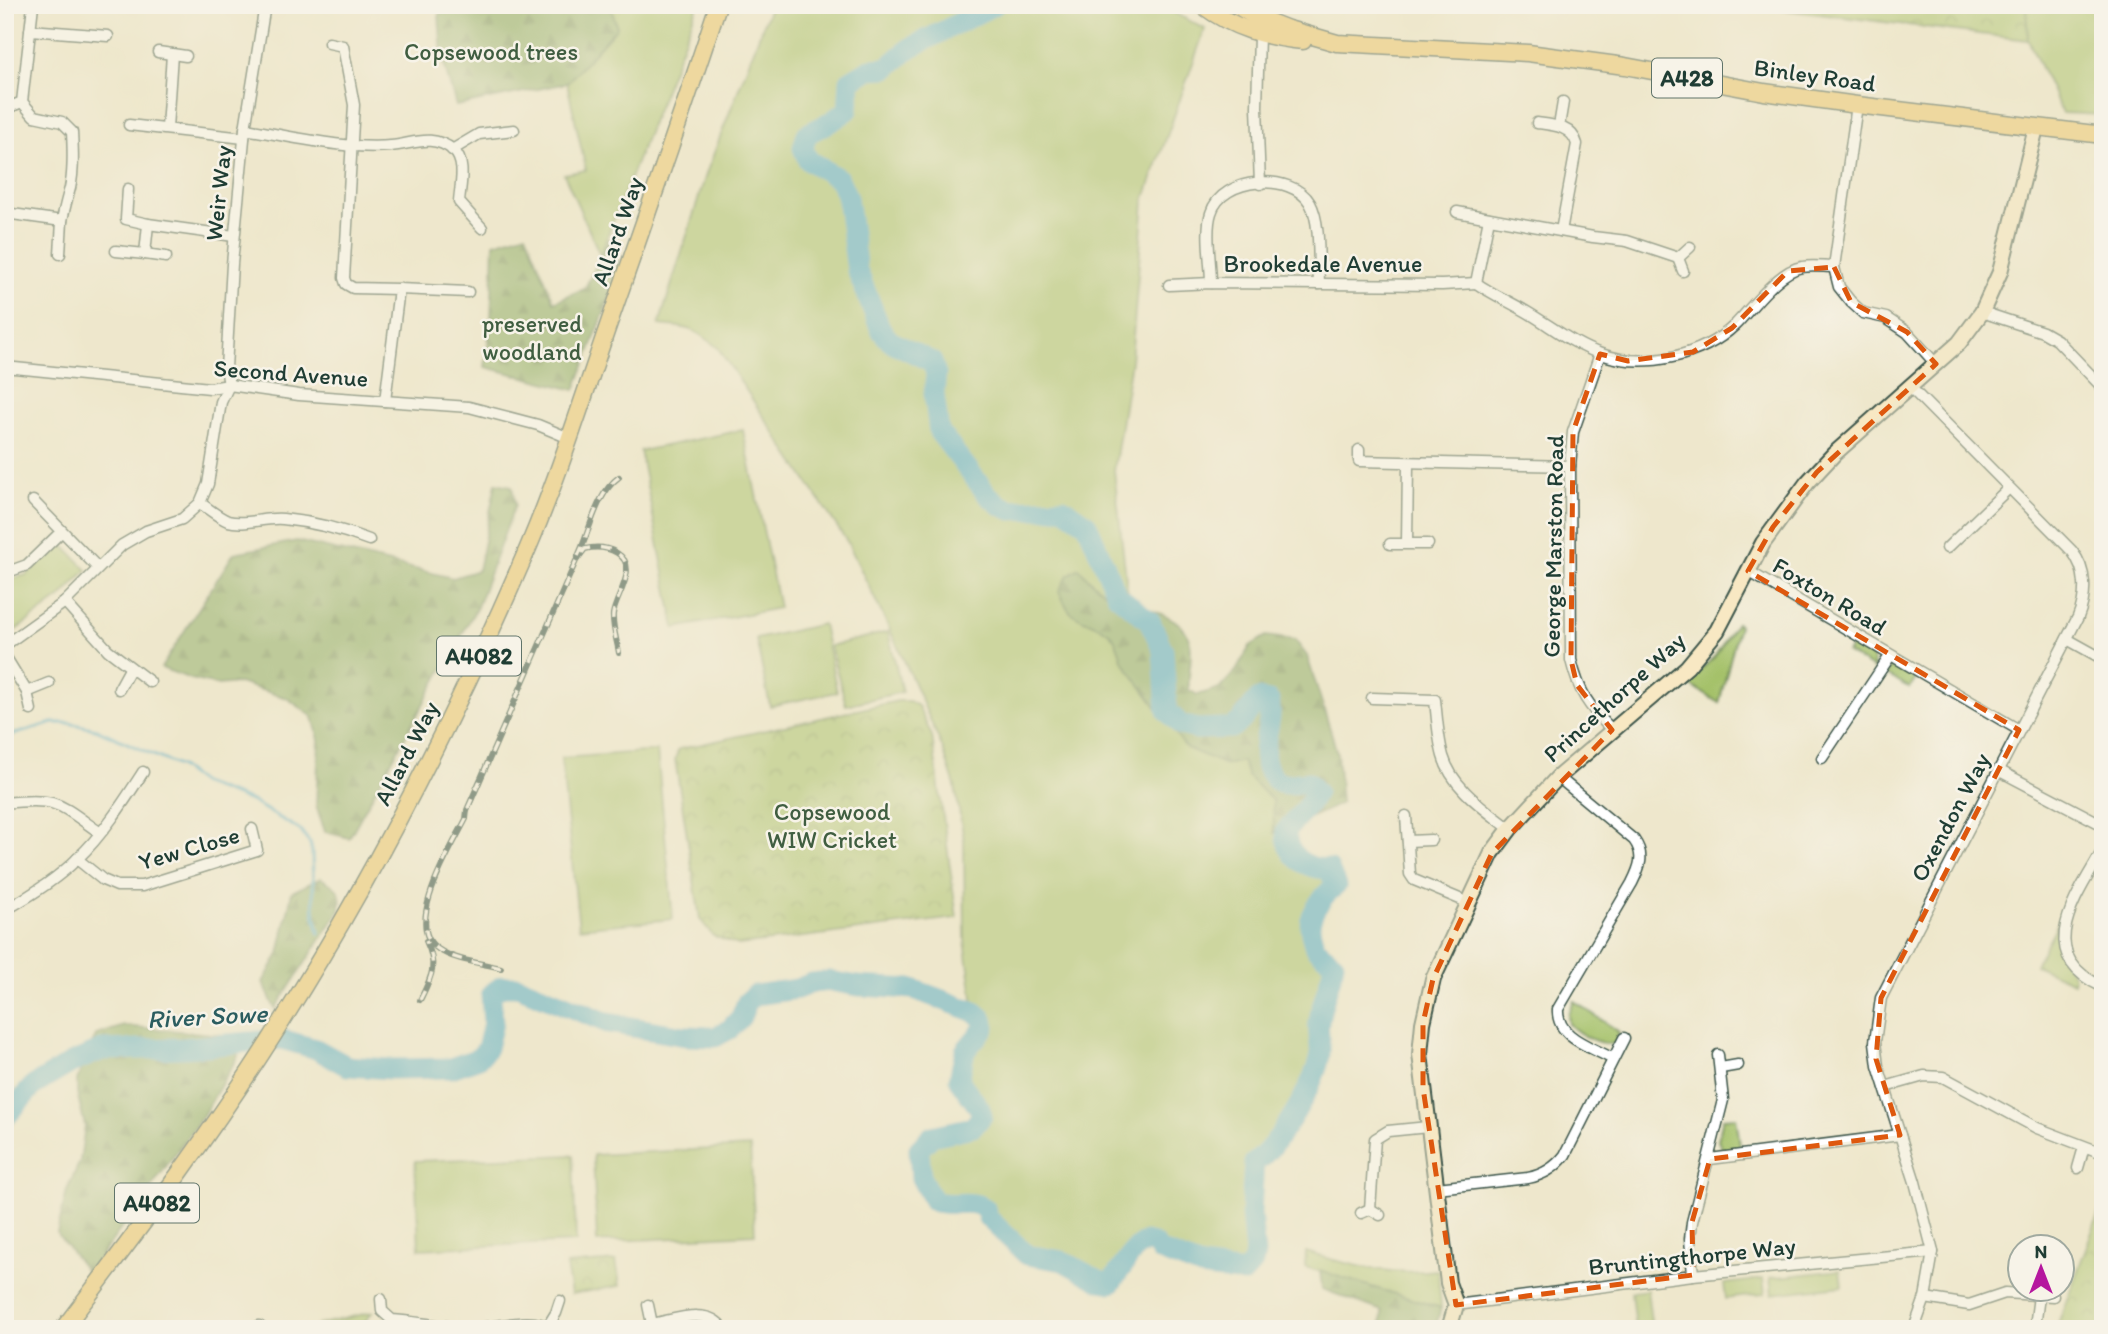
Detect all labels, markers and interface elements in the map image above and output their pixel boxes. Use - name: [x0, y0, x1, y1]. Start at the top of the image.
- park label: Copsewood trees: [404, 37, 578, 66]
- street label: Binley Road: [1752, 52, 1878, 98]
- road number: A428: [1652, 58, 1722, 97]
- street label: Weir Way: [199, 144, 237, 242]
- street label: Allard Way: [585, 173, 649, 289]
- street label: Brookedale Avenue: [1224, 249, 1422, 278]
- park label: preserved woodland: [482, 309, 582, 366]
- street label: Second Avenue: [213, 353, 369, 393]
- street label: George Marston Road: [1537, 434, 1569, 658]
- street label: Foxton Road: [1768, 551, 1892, 641]
- street label: Princethorpe Way: [1537, 626, 1691, 768]
- road number: A4082: [437, 636, 521, 676]
- street label: Allard Way: [367, 696, 445, 810]
- street label: Oxendon Way: [1904, 748, 1996, 886]
- park label: Copsewood WIW Cricket: [767, 797, 897, 854]
- street label: Yew Close: [135, 820, 243, 876]
- water label: River Sowe: [146, 997, 270, 1035]
- road number: A4082: [115, 1184, 199, 1222]
- street label: Bruntingthorpe Way: [1587, 1231, 1797, 1281]
- north arrow: [2007, 1232, 2076, 1302]
- text: N: [2035, 1240, 2047, 1263]

